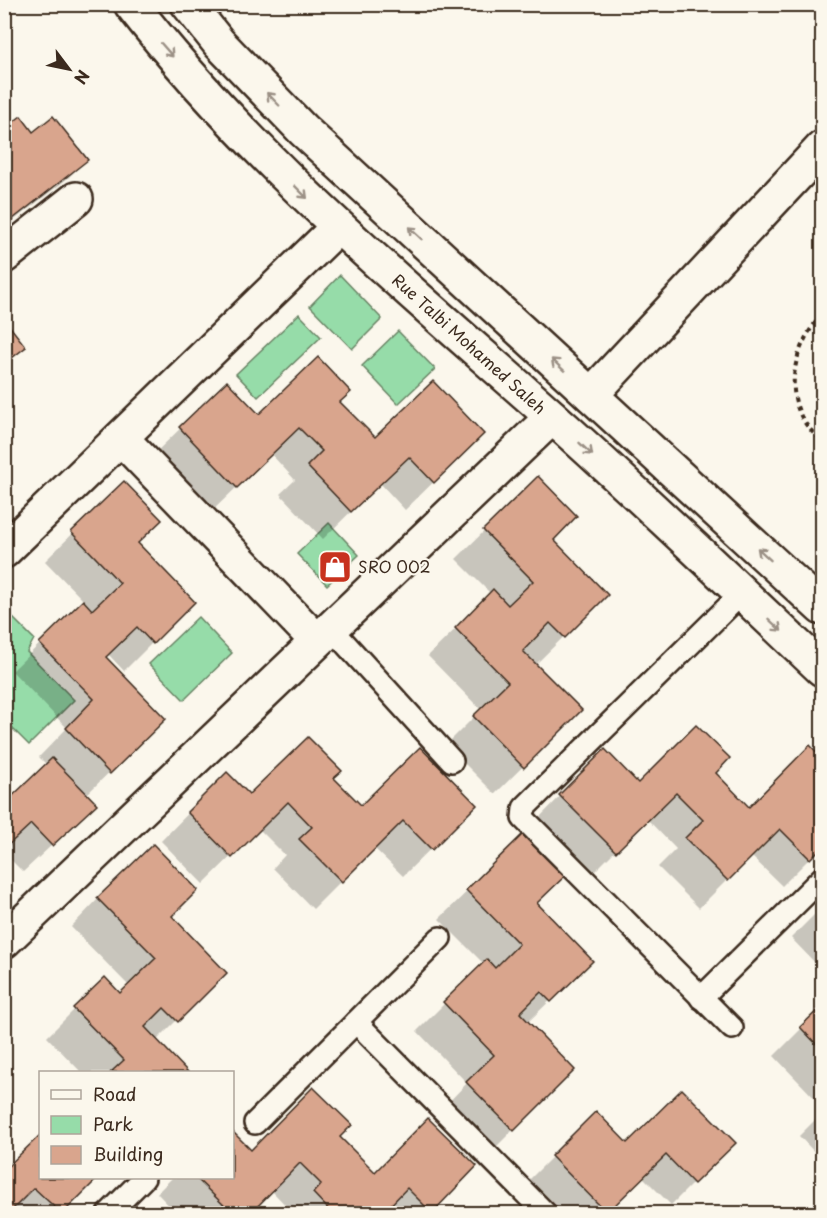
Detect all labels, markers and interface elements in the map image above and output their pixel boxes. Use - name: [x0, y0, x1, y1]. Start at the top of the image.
- north arrow: [39, 39, 99, 99]
- one-way arrow: [160, 42, 174, 57]
- text: N: [69, 66, 96, 89]
- one-way arrow: [266, 92, 281, 107]
- one-way arrow: [294, 184, 309, 199]
- one-way arrow: [408, 226, 423, 240]
- street label: Rue Talbi Mohamed Saleh: [387, 268, 552, 419]
- one-way arrow: [551, 358, 566, 372]
- one-way arrow: [578, 442, 593, 456]
- one-way arrow: [757, 547, 772, 561]
- shop icon: SRO 002: [317, 549, 353, 585]
- place label: SRO 002: [358, 554, 431, 578]
- one-way arrow: [768, 617, 783, 632]
- legend: [39, 1071, 234, 1179]
- text: Road: [93, 1080, 137, 1107]
- text: Park: [93, 1110, 133, 1137]
- text: Building: [93, 1140, 163, 1167]

